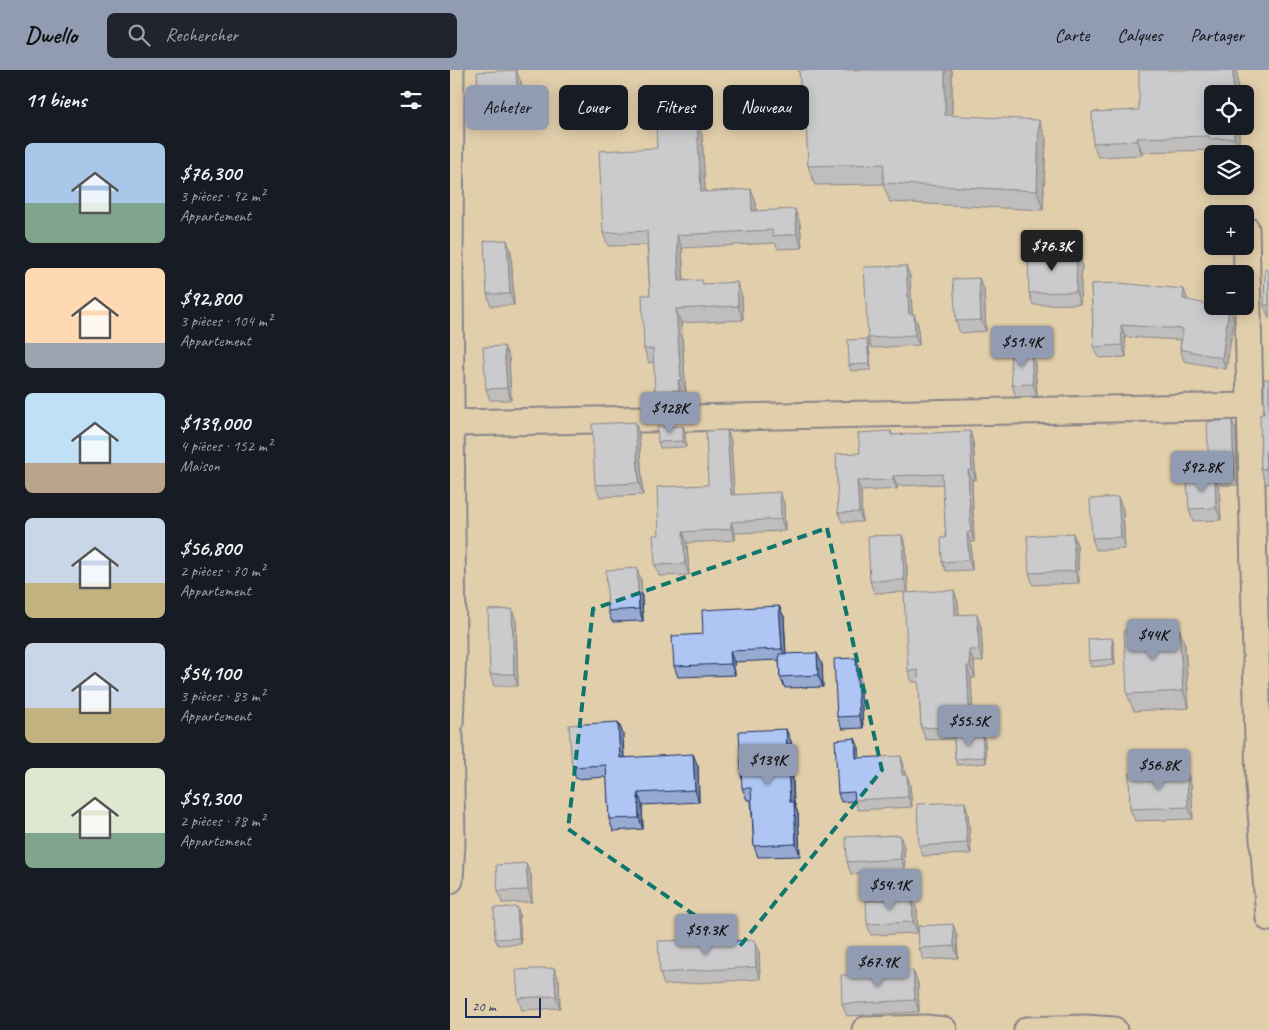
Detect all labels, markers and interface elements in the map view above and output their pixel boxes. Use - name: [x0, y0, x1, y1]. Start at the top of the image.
- search box: [107, 13, 457, 58]
- text: Dwello: [25, 20, 77, 50]
- icon: search: [125, 21, 153, 49]
- text: Rechercher: [165, 23, 238, 47]
- text: Carte: [1055, 24, 1089, 46]
- text: Calques: [1117, 24, 1162, 46]
- text: Partager: [1190, 24, 1244, 46]
- chip: Acheter: [465, 85, 549, 130]
- chip: Louer: [559, 85, 628, 130]
- chip: Filtres: [638, 85, 713, 130]
- chip: Nouveau: [723, 85, 809, 130]
- map controls: [1204, 85, 1254, 315]
- button: locate: [1204, 85, 1254, 135]
- icon: filters: [397, 86, 425, 114]
- text: 11 biens: [25, 87, 86, 113]
- button: layers: [1204, 145, 1254, 195]
- text: $76,300: [180, 160, 241, 186]
- icon: home: [65, 163, 125, 223]
- text: 3 pièces · 92 m²: [180, 186, 265, 206]
- button: +: [1204, 205, 1254, 255]
- text: Appartement: [180, 206, 251, 226]
- pin: $76.3K: [1011, 230, 1093, 272]
- text: $76.3K: [1032, 236, 1072, 256]
- button: −: [1204, 265, 1254, 315]
- text: $92,800: [180, 285, 241, 311]
- icon: home: [65, 288, 125, 348]
- text: 3 pièces · 104 m²: [180, 311, 272, 331]
- pin: $51.4K: [981, 326, 1063, 368]
- text: Appartement: [180, 331, 251, 351]
- text: $51.4K: [1002, 332, 1042, 352]
- pin: $128K: [635, 392, 705, 434]
- text: $128K: [652, 398, 688, 418]
- text: $139,000: [180, 410, 250, 436]
- icon: home: [65, 413, 125, 473]
- text: 4 pièces · 152 m²: [180, 436, 272, 456]
- pin: $92.8K: [1161, 450, 1243, 493]
- text: Maison: [180, 456, 220, 476]
- text: $92.8K: [1182, 457, 1222, 477]
- text: $56,800: [180, 535, 241, 561]
- icon: home: [65, 538, 125, 598]
- text: 2 pièces · 70 m²: [180, 561, 265, 581]
- text: Appartement: [180, 581, 251, 601]
- pin: $44K: [1123, 618, 1183, 661]
- text: $44K: [1138, 625, 1168, 645]
- text: $54,100: [180, 660, 241, 686]
- icon: home: [65, 663, 125, 723]
- text: 3 pièces · 83 m²: [180, 686, 265, 706]
- pin: $55.5K: [928, 704, 1010, 747]
- text: Appartement: [180, 706, 251, 726]
- text: $55.5K: [949, 711, 989, 731]
- pin: $139K: [733, 744, 803, 786]
- pin: $56.8K: [1118, 748, 1200, 791]
- text: $139K: [750, 750, 786, 770]
- text: $56.8K: [1139, 755, 1179, 775]
- text: $59,300: [180, 785, 240, 811]
- icon: home: [65, 788, 125, 848]
- text: 2 pièces · 78 m²: [180, 811, 265, 831]
- text: Appartement: [180, 831, 251, 851]
- pin: $54.1K: [849, 868, 931, 911]
- text: $54.1K: [870, 875, 910, 895]
- pin: $59.3K: [665, 914, 747, 956]
- text: $59.3K: [686, 920, 726, 940]
- pin: $67.9K: [837, 946, 919, 988]
- text: $67.9K: [858, 952, 898, 972]
- scale bar: [465, 995, 541, 1018]
- text: 20 m: [472, 998, 496, 1015]

